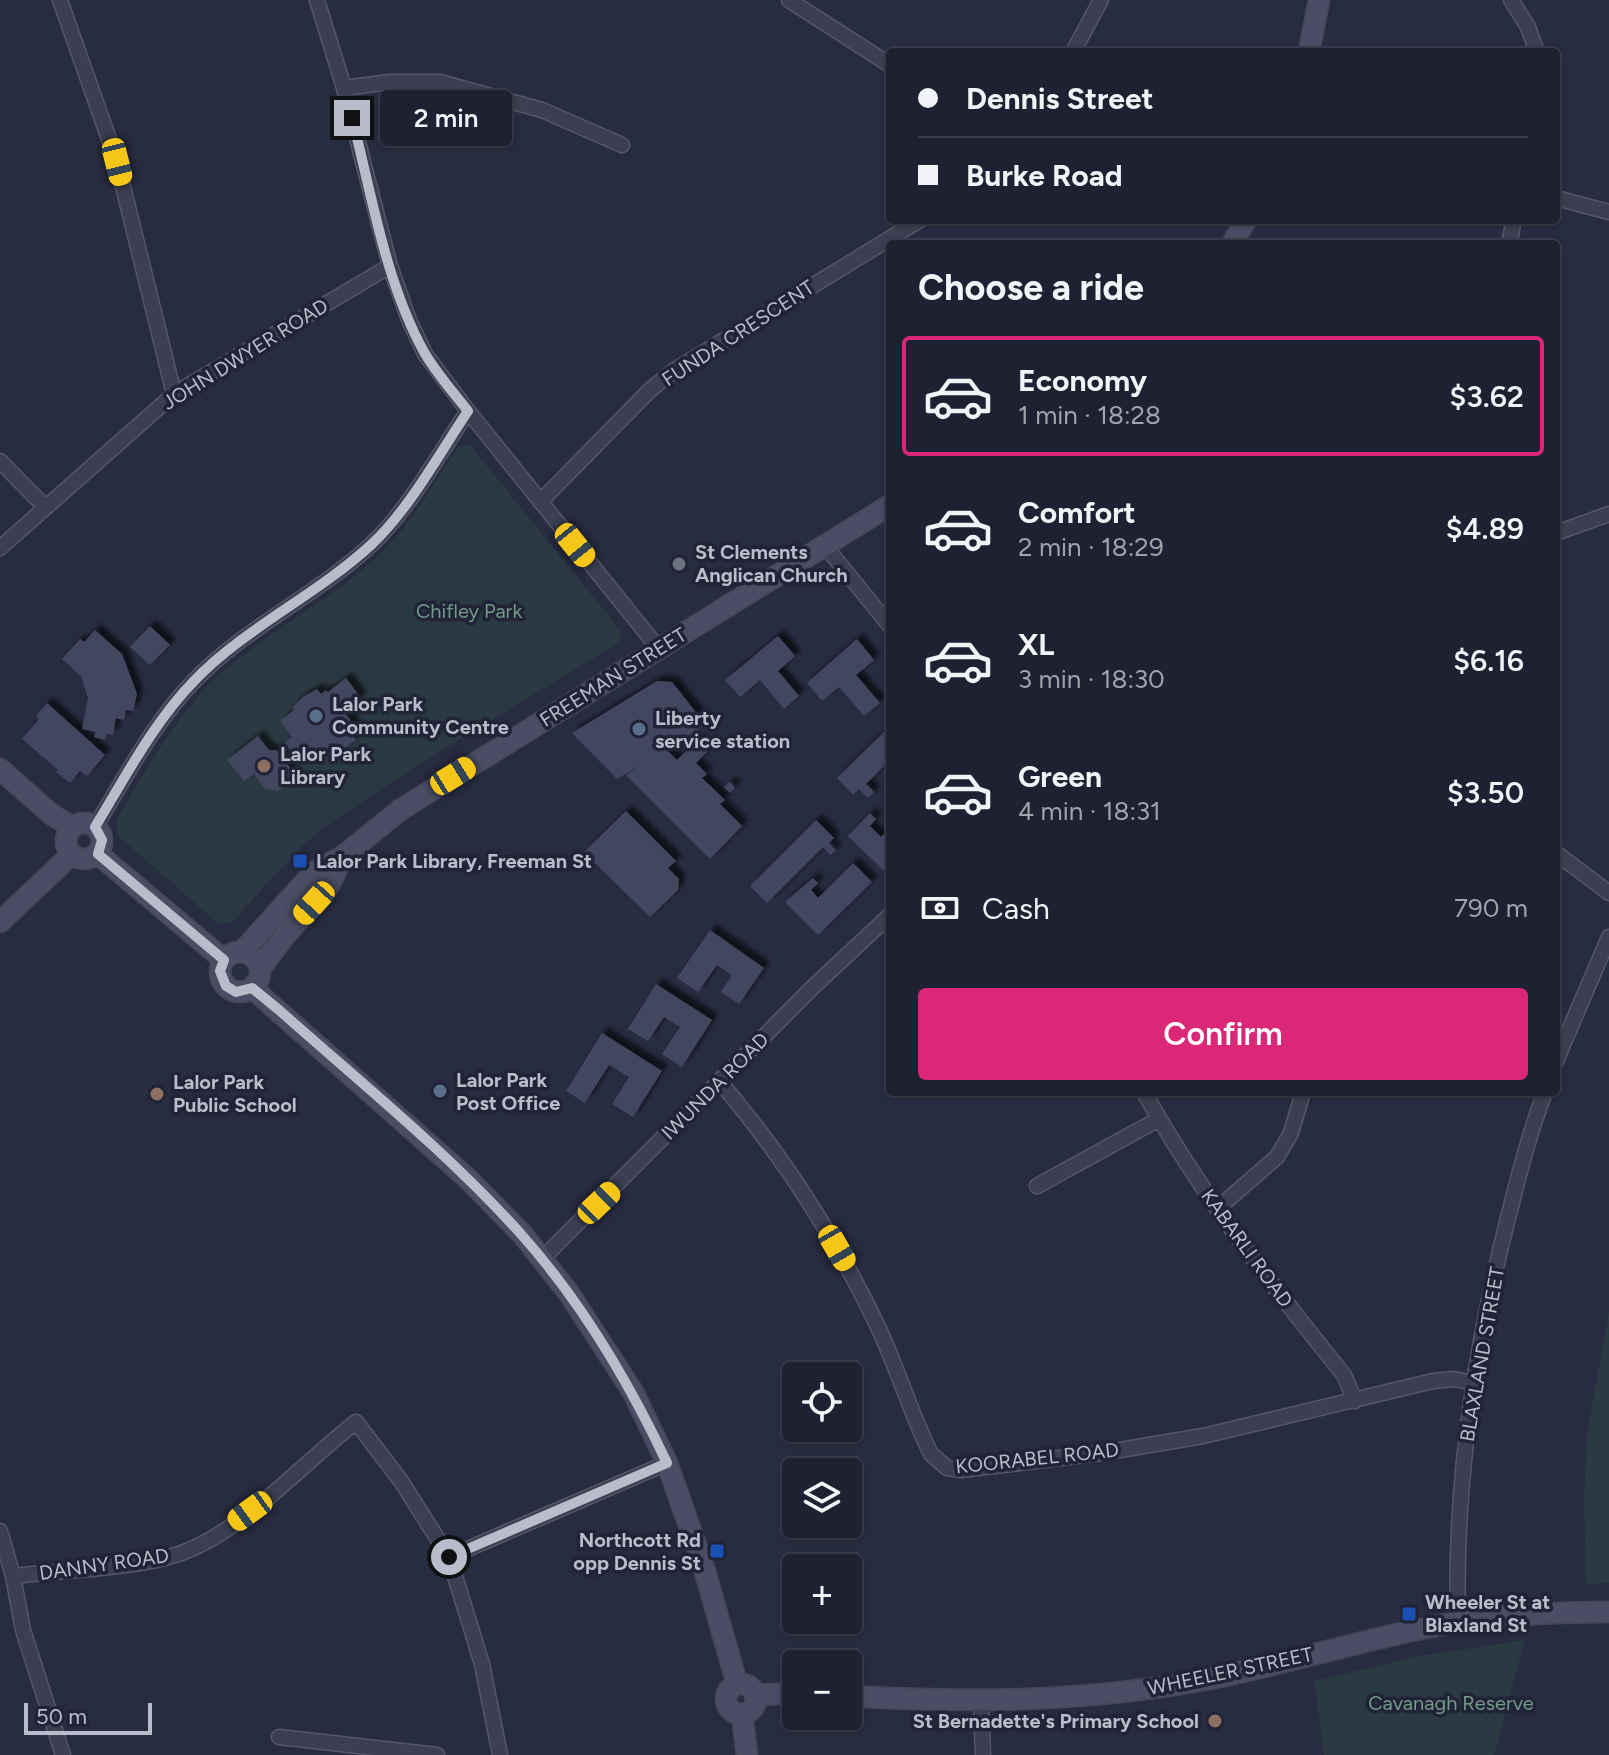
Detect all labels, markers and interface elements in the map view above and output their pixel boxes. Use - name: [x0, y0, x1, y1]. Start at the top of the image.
- text: Dennis Street: [966, 80, 1154, 117]
- callout: 2 min: [380, 90, 512, 146]
- route end: [334, 100, 370, 136]
- text: 2 min: [414, 102, 478, 134]
- car: [100, 136, 134, 188]
- text: Burke Road: [966, 157, 1123, 194]
- text: Choose a ride: [918, 266, 1144, 309]
- street label: FUNDA CRESCENT: [657, 275, 819, 391]
- street label: JOHN DWYER ROAD: [158, 293, 332, 415]
- icon: car: [922, 360, 994, 432]
- text: Economy: [1018, 362, 1147, 399]
- text: $3.62: [1449, 378, 1524, 415]
- text: 1 min · 18:28: [1018, 399, 1161, 431]
- icon: car: [922, 492, 994, 564]
- text: Comfort: [1018, 494, 1136, 531]
- text: $4.89: [1446, 510, 1524, 547]
- car: [551, 519, 599, 571]
- text: 2 min · 18:29: [1018, 531, 1164, 563]
- place label: St Clements Anglican Church: [695, 540, 848, 587]
- marker: St Clements Anglican Church: [670, 555, 688, 573]
- park label: Chifley Park: [416, 599, 522, 623]
- street label: FREEMAN STREET: [535, 622, 691, 732]
- icon: car: [922, 624, 994, 696]
- text: XL: [1018, 626, 1054, 663]
- text: $6.16: [1453, 642, 1524, 679]
- text: 3 min · 18:30: [1018, 663, 1165, 695]
- place label: Lalor Park Community Centre: [332, 692, 509, 739]
- place label: Liberty service station: [655, 706, 790, 753]
- marker: Lalor Park Community Centre: [307, 707, 325, 725]
- marker: Liberty service station: [630, 720, 648, 738]
- place label: Lalor Park Library: [280, 742, 371, 789]
- car: [426, 753, 480, 799]
- icon: car: [922, 756, 994, 828]
- marker: Lalor Park Library: [255, 757, 273, 775]
- text: Green: [1018, 758, 1102, 795]
- text: $3.50: [1447, 774, 1524, 811]
- text: 4 min · 18:31: [1018, 795, 1161, 827]
- place label: Lalor Park Library, Freeman St: [316, 849, 592, 873]
- marker: Lalor Park Library, Freeman St: [291, 852, 309, 870]
- car: [289, 877, 339, 929]
- icon: cash: [918, 886, 962, 930]
- text: Cash: [982, 890, 1050, 927]
- text: 790 m: [1454, 892, 1528, 924]
- button: Confirm: [918, 988, 1528, 1080]
- street label: IWUNDA ROAD: [656, 1027, 774, 1145]
- place label: Lalor Park Post Office: [456, 1068, 560, 1115]
- place label: Lalor Park Public School: [173, 1070, 297, 1117]
- marker: Lalor Park Post Office: [431, 1082, 449, 1100]
- marker: Lalor Park Public School: [148, 1085, 166, 1103]
- car: [573, 1178, 625, 1228]
- street label: KABARLI ROAD: [1196, 1184, 1298, 1312]
- car: [815, 1221, 859, 1275]
- street label: BLAXLAND STREET: [1455, 1265, 1509, 1443]
- map controls: [782, 1362, 862, 1730]
- button: locate: [782, 1362, 862, 1442]
- street label: KOORABEL ROAD: [954, 1437, 1120, 1479]
- button: layers: [782, 1458, 862, 1538]
- car: [224, 1487, 276, 1535]
- place label: Northcott Rd opp Dennis St: [573, 1528, 701, 1575]
- route start: [431, 1539, 467, 1575]
- marker: Northcott Rd opp Dennis St: [708, 1542, 726, 1560]
- street label: DANNY ROAD: [38, 1543, 170, 1585]
- button: +: [782, 1554, 862, 1634]
- place label: Wheeler St at Blaxland St: [1425, 1590, 1550, 1637]
- marker: Wheeler St at Blaxland St: [1400, 1605, 1418, 1623]
- street label: WHEELER STREET: [1145, 1642, 1315, 1700]
- button: −: [782, 1650, 862, 1730]
- park label: Cavanagh Reserve: [1368, 1691, 1534, 1715]
- scale bar: [24, 1699, 152, 1735]
- text: 50 m: [36, 1703, 87, 1730]
- place label: St Bernadette's Primary School: [913, 1709, 1199, 1733]
- marker: St Bernadette's Primary School: [1206, 1712, 1224, 1730]

